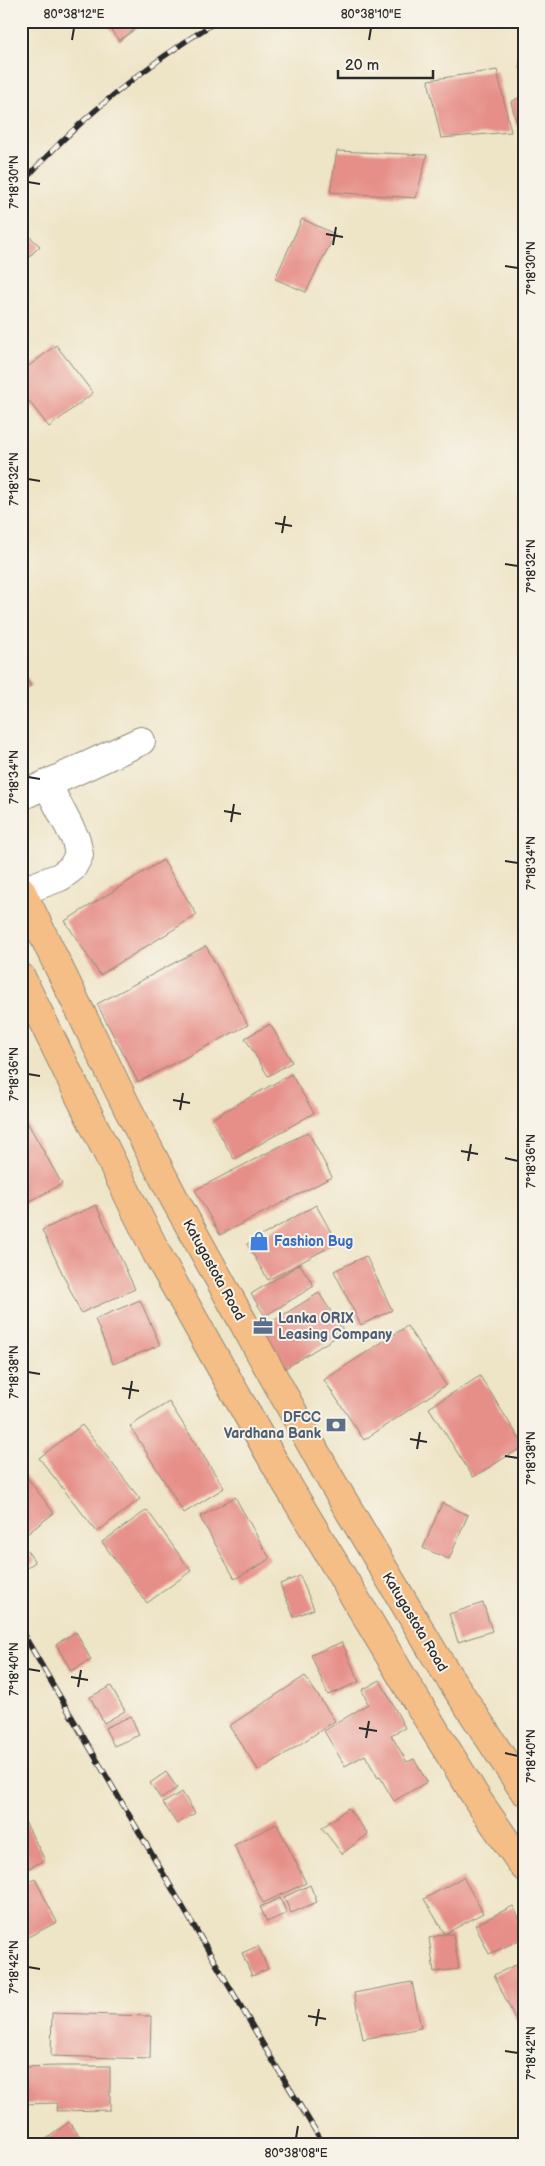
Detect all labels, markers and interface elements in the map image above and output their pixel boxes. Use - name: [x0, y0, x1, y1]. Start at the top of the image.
- text: 80°38'12"E: [44, 7, 104, 22]
- text: 80°38'10"E: [341, 7, 401, 22]
- scale bar: [338, 48, 432, 80]
- text: 20 m: [345, 56, 379, 75]
- text: 7°18'30"N: [7, 155, 22, 209]
- text: 7°18'30"N: [524, 241, 539, 295]
- text: 7°18'32"N: [7, 452, 22, 506]
- text: 7°18'32"N: [524, 539, 539, 593]
- text: 7°18'34"N: [7, 750, 22, 804]
- text: 7°18'34"N: [524, 836, 539, 890]
- text: 7°18'36"N: [7, 1047, 22, 1101]
- text: 7°18'36"N: [524, 1134, 539, 1188]
- street label: Katugastota Road: [179, 1217, 249, 1323]
- shop icon: Fashion Bug: [248, 1230, 270, 1252]
- place label: Fashion Bug: [274, 1233, 353, 1250]
- place label: Lanka ORIX Leasing Company: [278, 1310, 393, 1343]
- office icon: Lanka ORIX Leasing Company: [252, 1315, 274, 1337]
- text: 7°18'38"N: [7, 1345, 22, 1399]
- place label: DFCC Vardhana Bank: [224, 1409, 322, 1442]
- bank icon: DFCC Vardhana Bank: [325, 1414, 347, 1436]
- text: 7°18'38"N: [524, 1431, 539, 1485]
- street label: Katugastota Road: [379, 1569, 451, 1675]
- text: 7°18'40"N: [7, 1642, 22, 1696]
- text: 7°18'40"N: [524, 1729, 539, 1783]
- text: 7°18'42"N: [7, 1940, 22, 1994]
- text: 7°18'42"N: [524, 2026, 539, 2080]
- text: 80°38'08"E: [264, 2146, 328, 2161]

